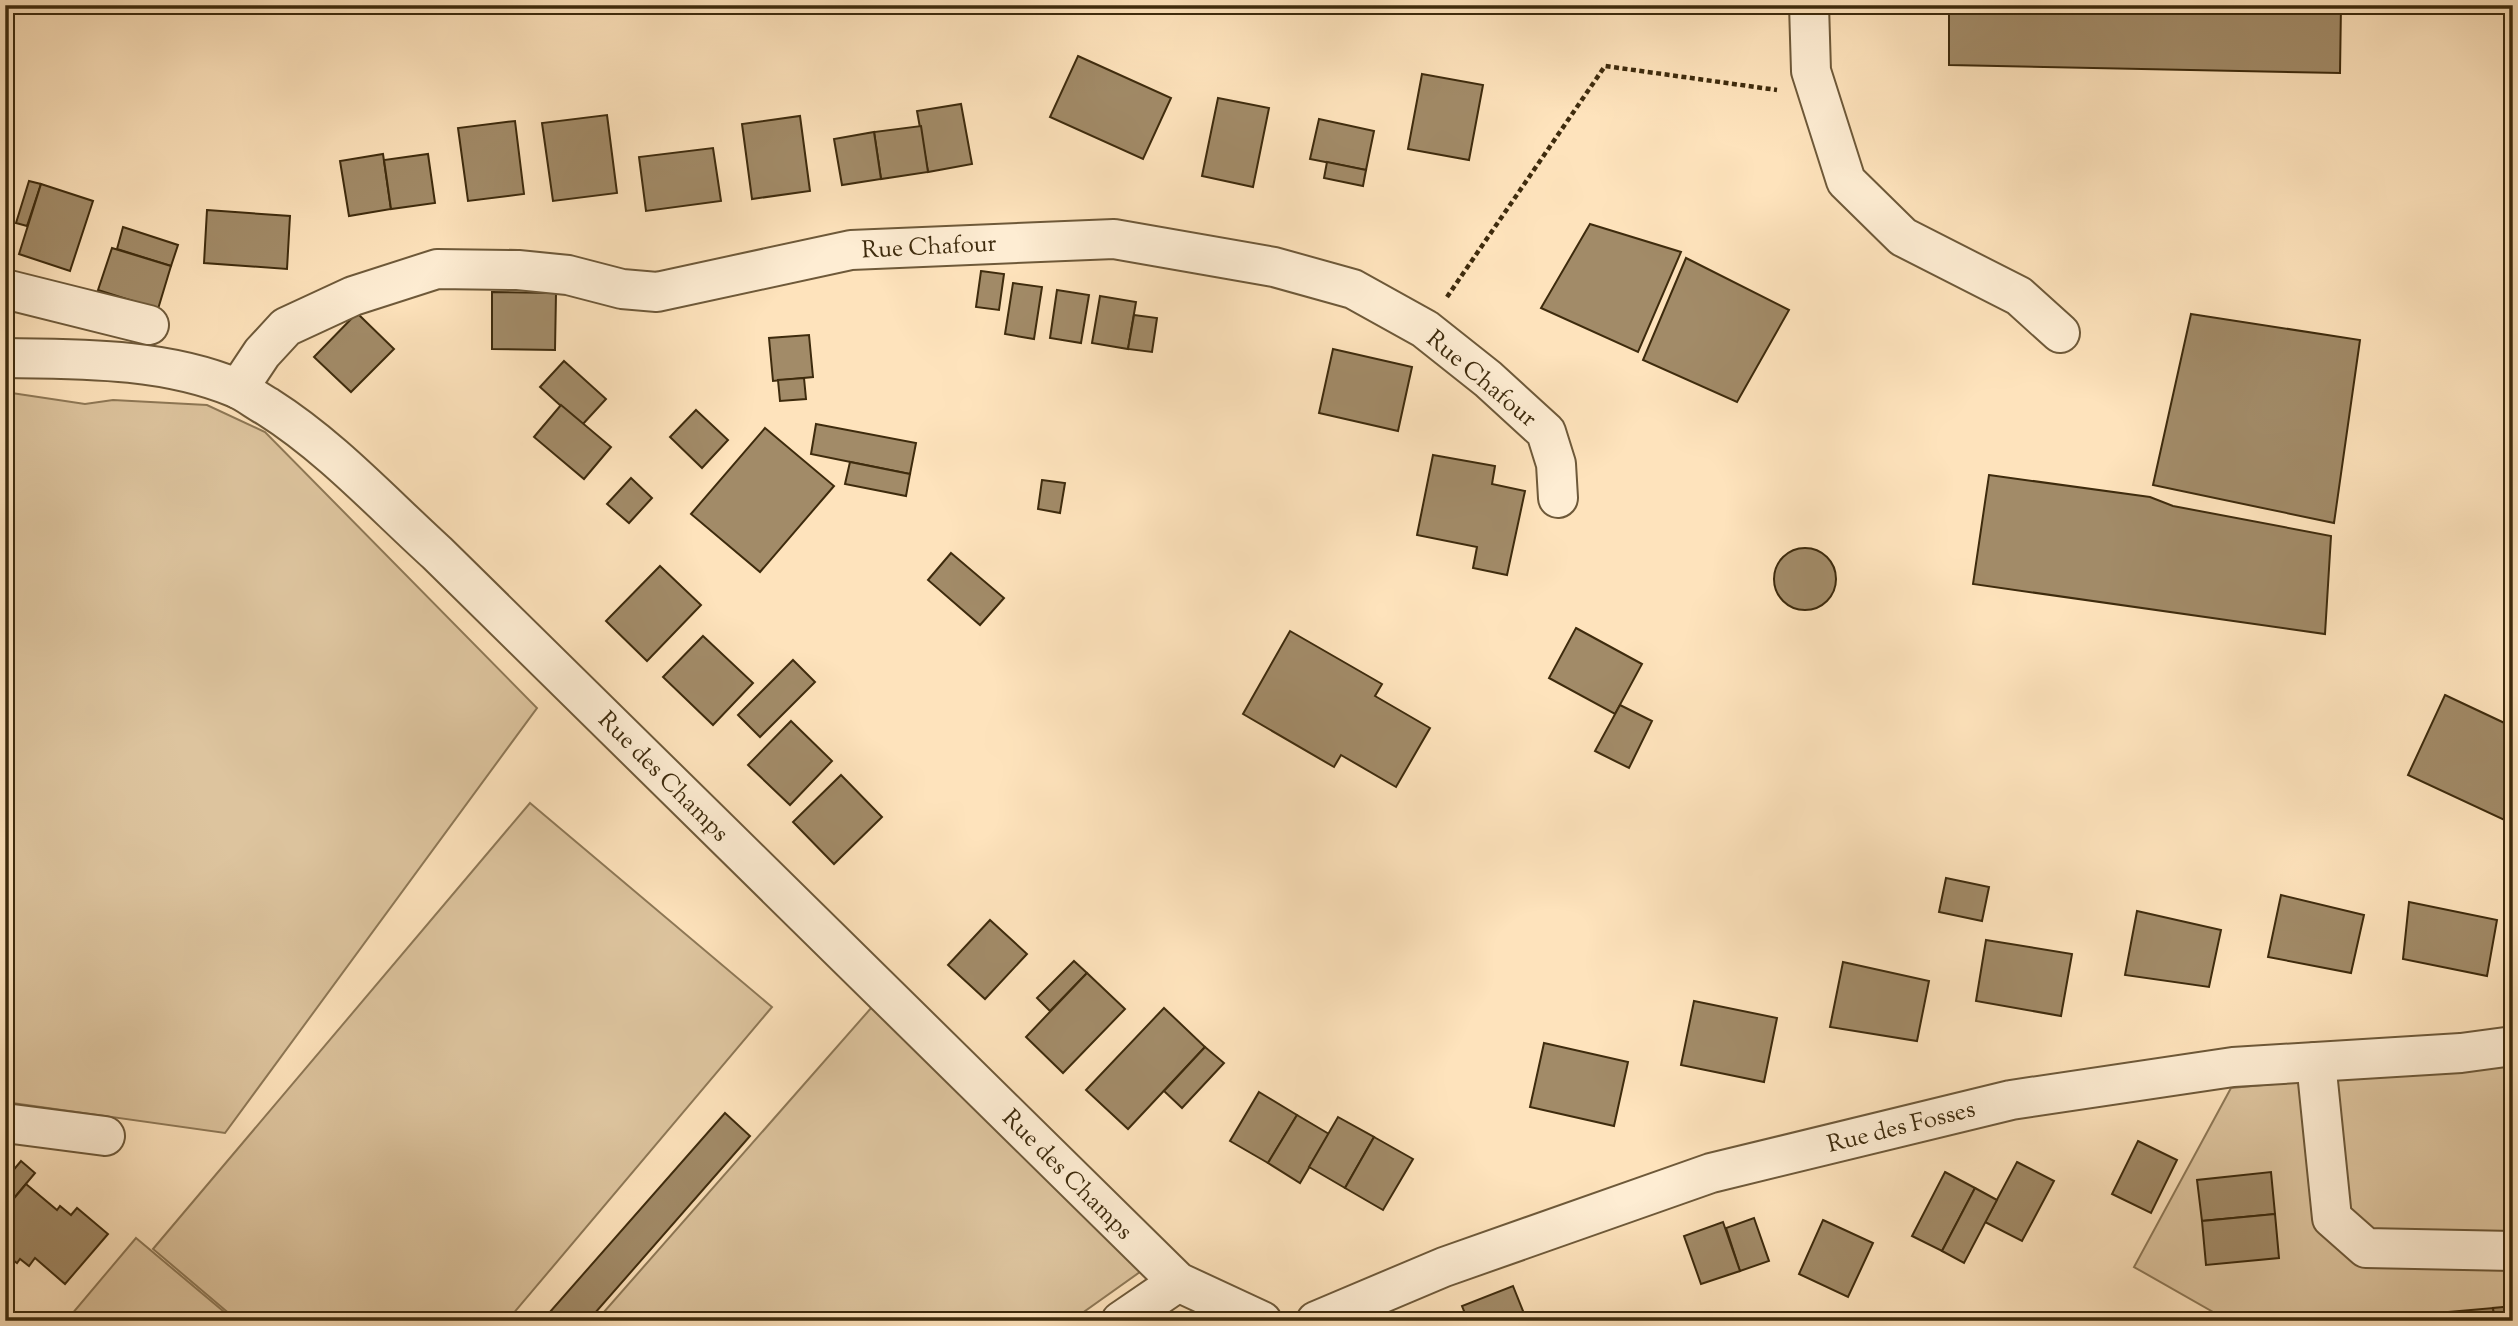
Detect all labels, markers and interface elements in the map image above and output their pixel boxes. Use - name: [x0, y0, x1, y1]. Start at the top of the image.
- street label: Rue Chafour: [861, 227, 997, 269]
- street label: Rue Chafour: [1418, 323, 1543, 436]
- street label: Rue des Champs: [590, 704, 736, 850]
- street label: Rue des Fosses: [1824, 1093, 1979, 1163]
- street label: Rue des Champs: [994, 1102, 1140, 1248]

